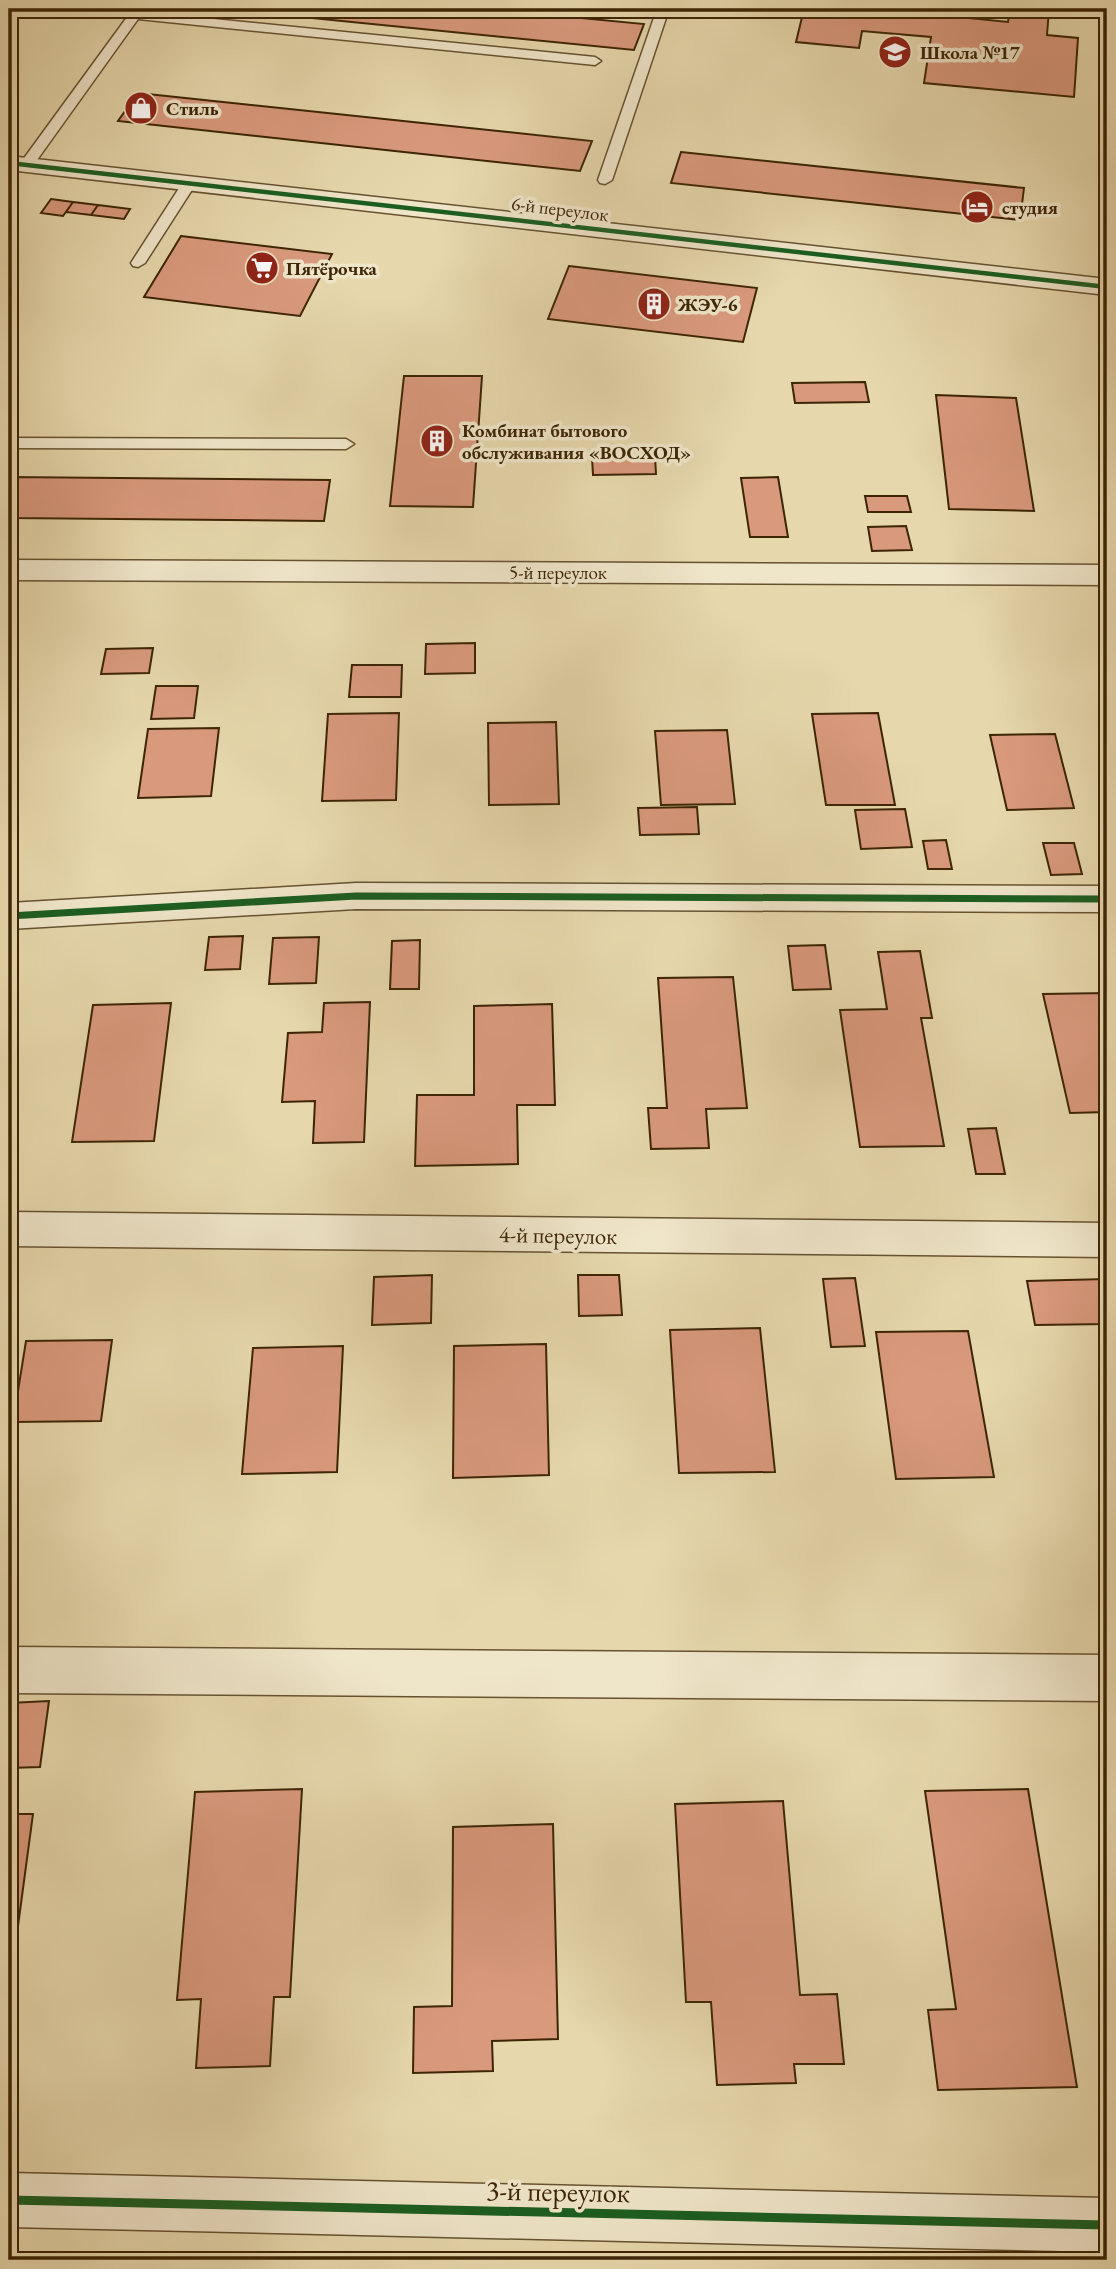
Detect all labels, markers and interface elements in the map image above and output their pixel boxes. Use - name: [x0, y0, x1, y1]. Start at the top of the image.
- school or university icon: Школа №17: [876, 33, 914, 71]
- place label: Школа №17: [920, 40, 1021, 65]
- shop icon: Стиль: [122, 89, 160, 127]
- place label: Стиль: [166, 96, 219, 121]
- hotel icon: студия: [958, 188, 996, 226]
- street label: 6-й переулок: [510, 191, 610, 227]
- place label: студия: [1002, 195, 1058, 220]
- supermarket icon: Пятёрочка: [243, 249, 281, 287]
- place label: Пятёрочка: [286, 256, 378, 281]
- building icon: ЖЭУ-6: [635, 285, 673, 323]
- place label: ЖЭУ-6: [677, 292, 738, 317]
- place label: Комбинат бытового обслуживания «ВОСХОД»: [462, 418, 691, 465]
- building icon: Комбинат бытового обслуживания «ВОСХОД»: [418, 422, 456, 460]
- street label: 5-й переулок: [509, 560, 607, 585]
- street label: 4-й переулок: [499, 1219, 617, 1251]
- street label: 3-й переулок: [486, 2172, 630, 2210]

